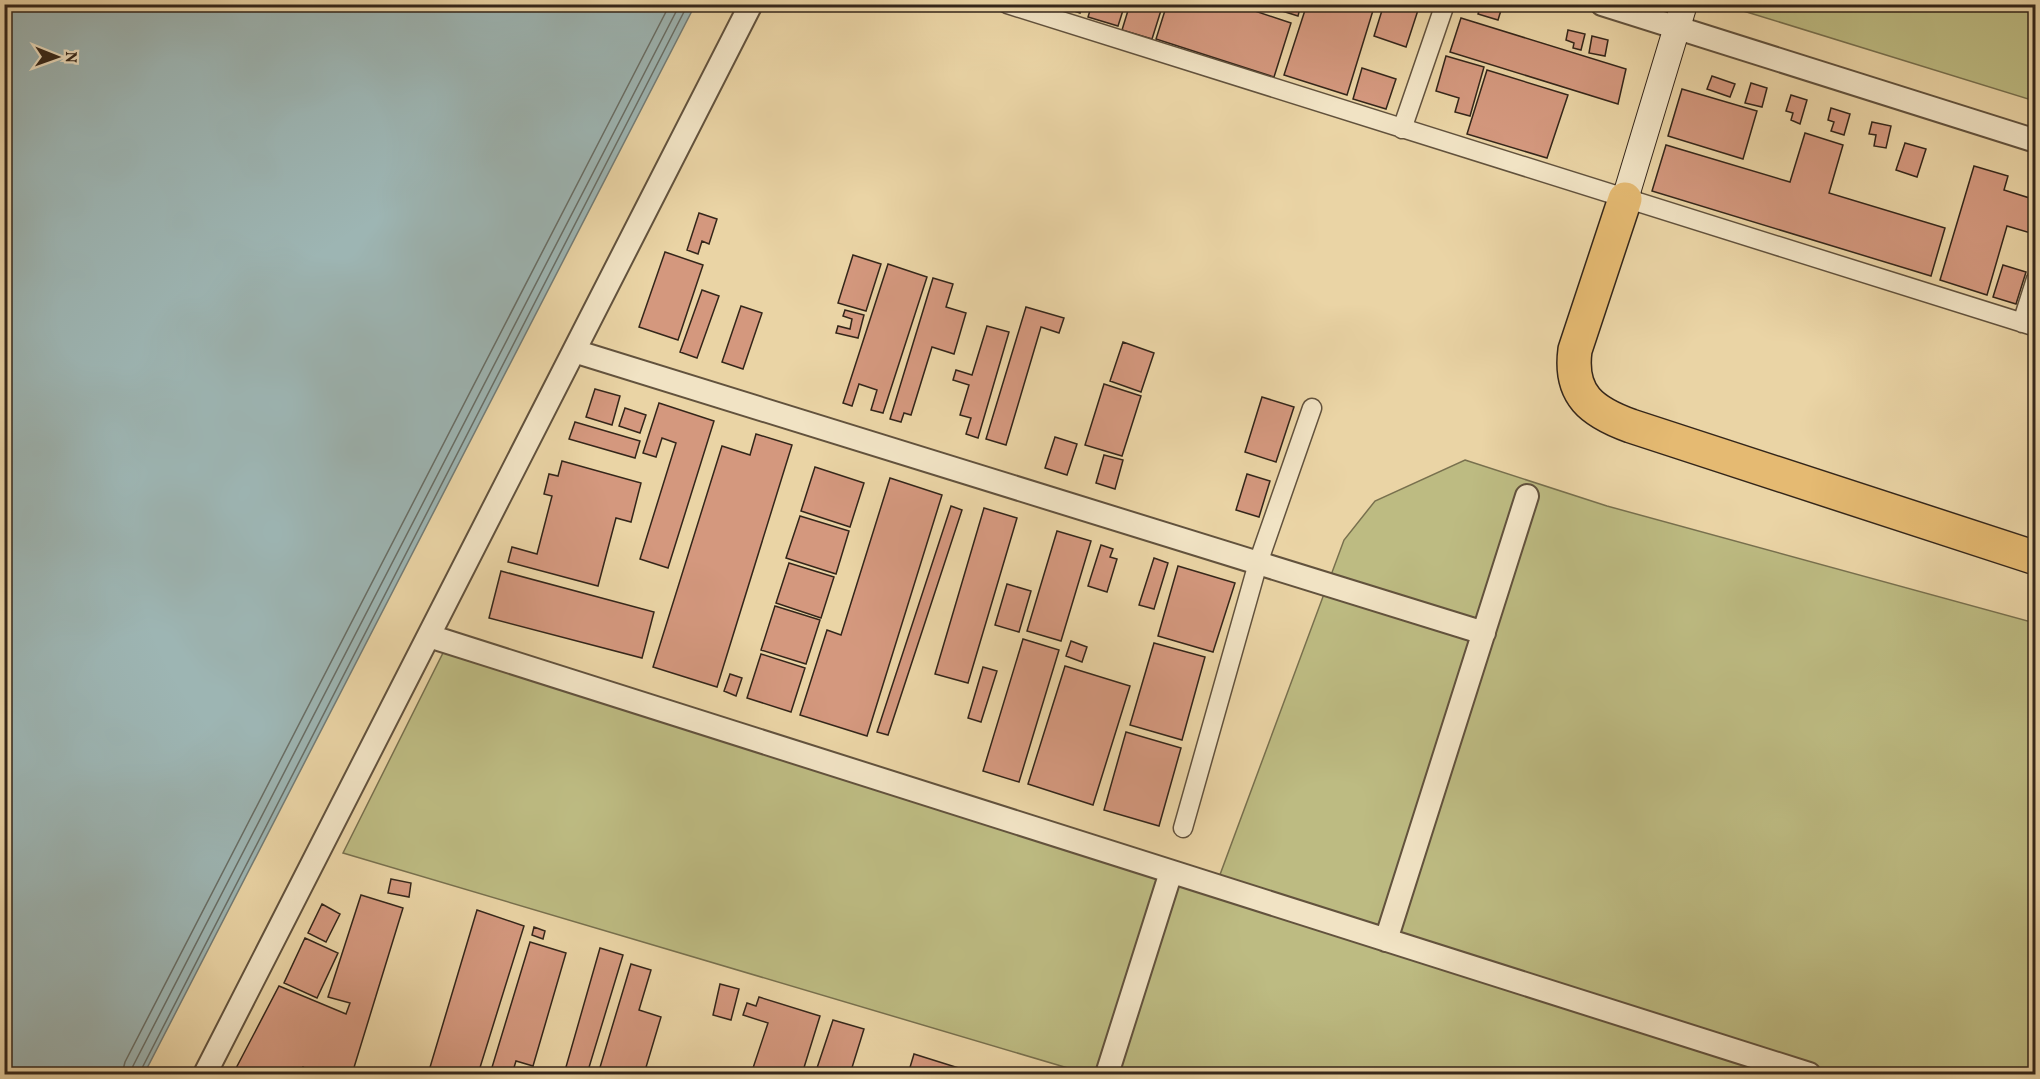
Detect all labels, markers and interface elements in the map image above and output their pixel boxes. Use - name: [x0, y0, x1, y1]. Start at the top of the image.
- north arrow: [27, 27, 87, 87]
- text: N: [59, 51, 81, 64]

